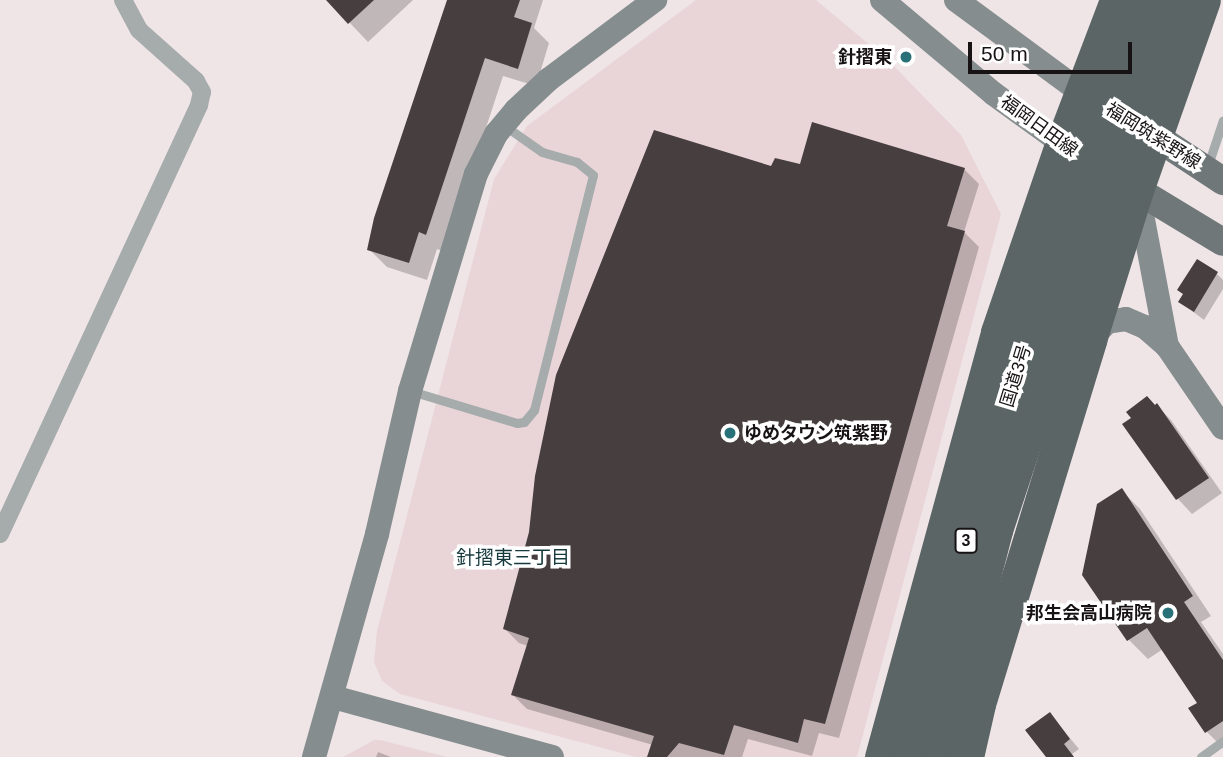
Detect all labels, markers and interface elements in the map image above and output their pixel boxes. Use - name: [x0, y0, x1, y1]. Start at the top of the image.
- scale bar: [971, 28, 1136, 72]
- text: 50 m: [981, 42, 1028, 65]
- place label: 針摺東: [838, 46, 892, 68]
- marker: 針摺東: [898, 49, 914, 65]
- street label: 福岡日田線: [996, 91, 1082, 161]
- street label: 福岡筑紫野線: [1101, 98, 1205, 174]
- street label: 国道3号: [996, 342, 1036, 410]
- place label: ゆめタウン筑紫野: [744, 422, 888, 444]
- marker: ゆめタウン筑紫野: [722, 425, 738, 441]
- road number: 3: [954, 528, 978, 554]
- district label: 針摺東三丁目: [456, 547, 570, 569]
- place label: 邦生会高山病院: [1026, 602, 1152, 624]
- marker: 邦生会高山病院: [1158, 603, 1178, 623]

